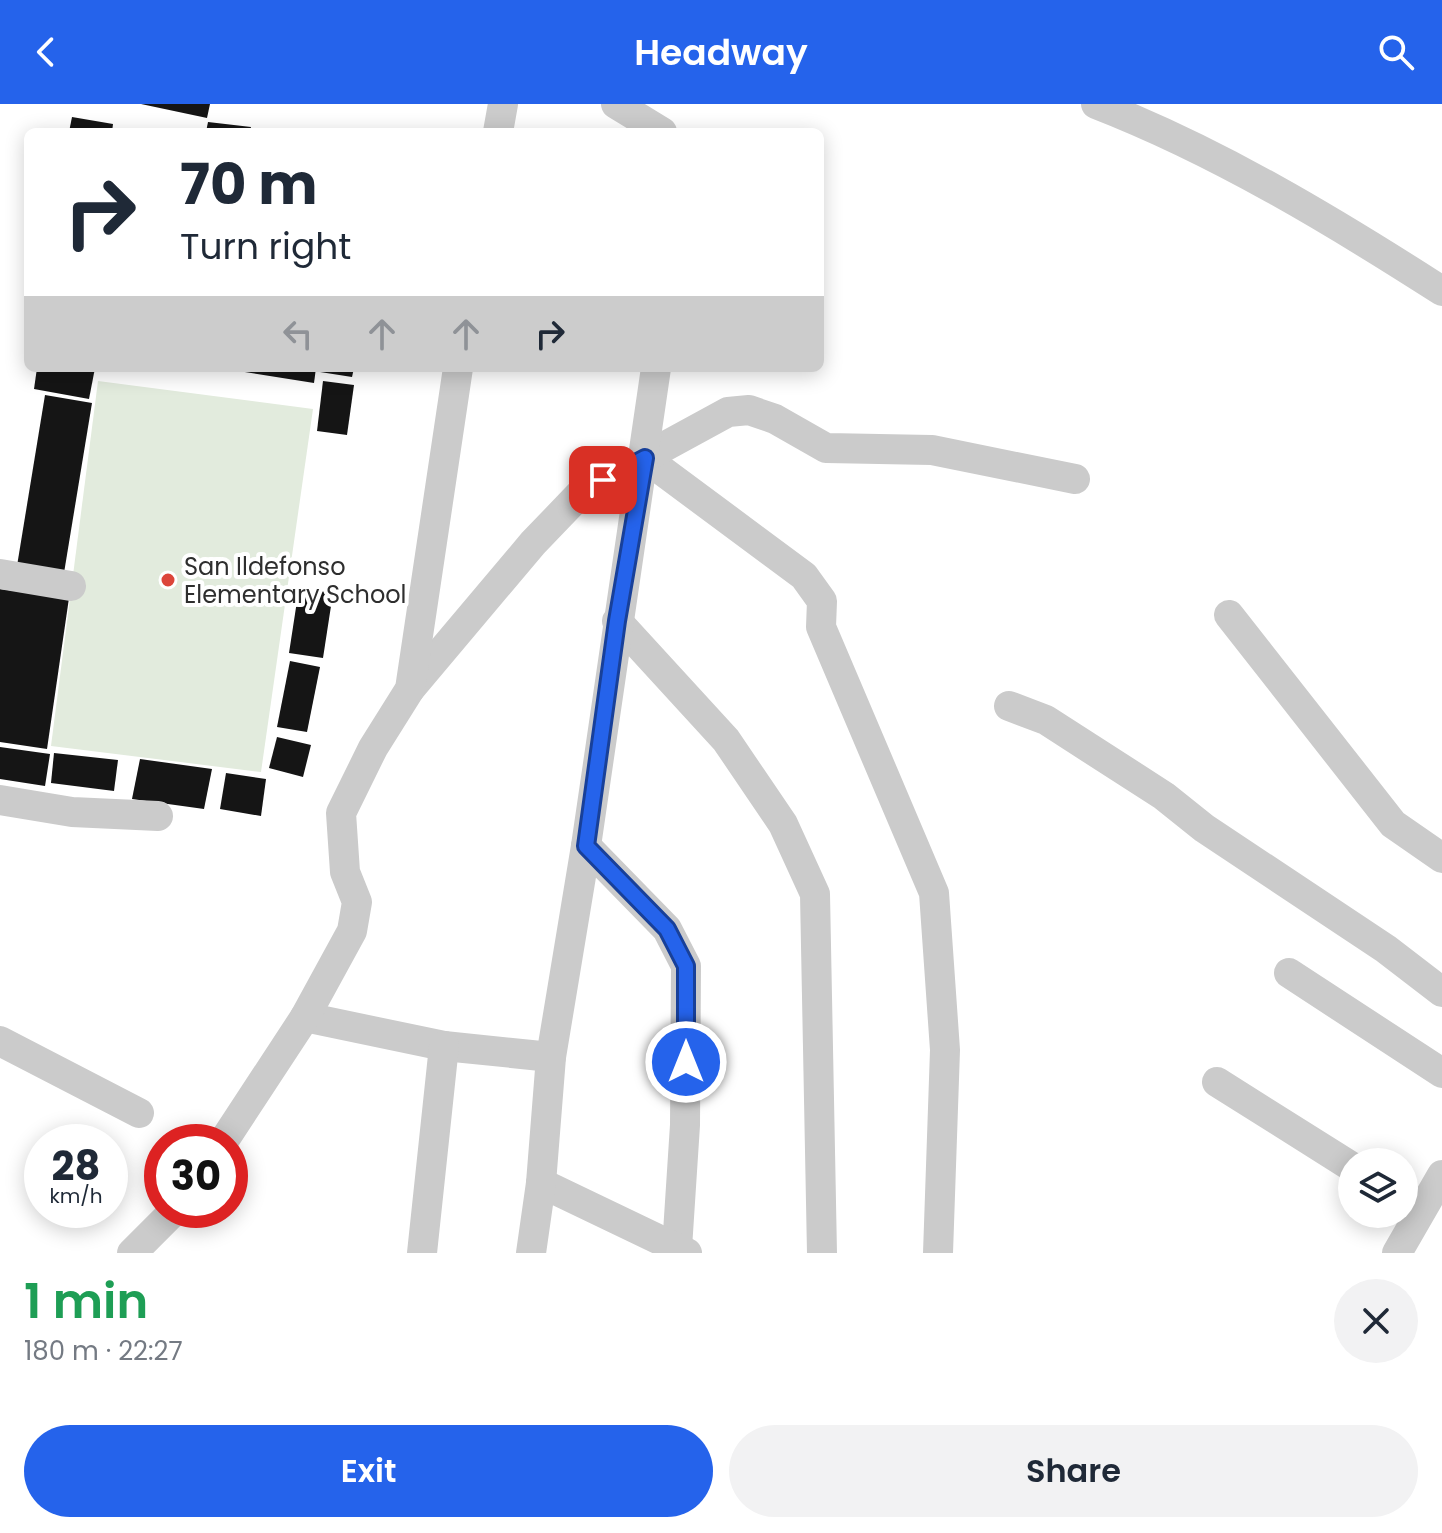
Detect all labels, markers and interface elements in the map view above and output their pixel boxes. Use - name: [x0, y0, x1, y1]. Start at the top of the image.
- text: Headway: [634, 27, 808, 78]
- icon: back: [24, 30, 68, 74]
- icon: search: [1374, 30, 1418, 74]
- text: 70 m: [180, 145, 318, 224]
- icon: right: [48, 160, 152, 264]
- text: Turn right: [180, 221, 351, 272]
- icon: left: [276, 312, 320, 356]
- icon: ahead: [360, 312, 404, 356]
- icon: ahead: [444, 312, 488, 356]
- icon: right: [528, 312, 572, 356]
- pin: [569, 446, 637, 514]
- icon: arrive: [581, 458, 625, 502]
- place label: San Ildefonso Elementary School: [184, 550, 407, 611]
- marker: San Ildefonso Elementary School: [159, 571, 177, 589]
- position arrow: [644, 1020, 728, 1104]
- speed limit sign: 30: [144, 1124, 248, 1228]
- text: 28: [52, 1138, 100, 1194]
- map controls: [1338, 1148, 1418, 1228]
- button: layers: [1338, 1148, 1418, 1228]
- text: km/h: [49, 1182, 103, 1210]
- text: 1 min: [24, 1268, 148, 1335]
- button: close: [1334, 1279, 1418, 1363]
- text: 180 m · 22:27: [24, 1333, 183, 1369]
- button: Exit: [24, 1425, 713, 1517]
- button: Share: [729, 1425, 1418, 1517]

